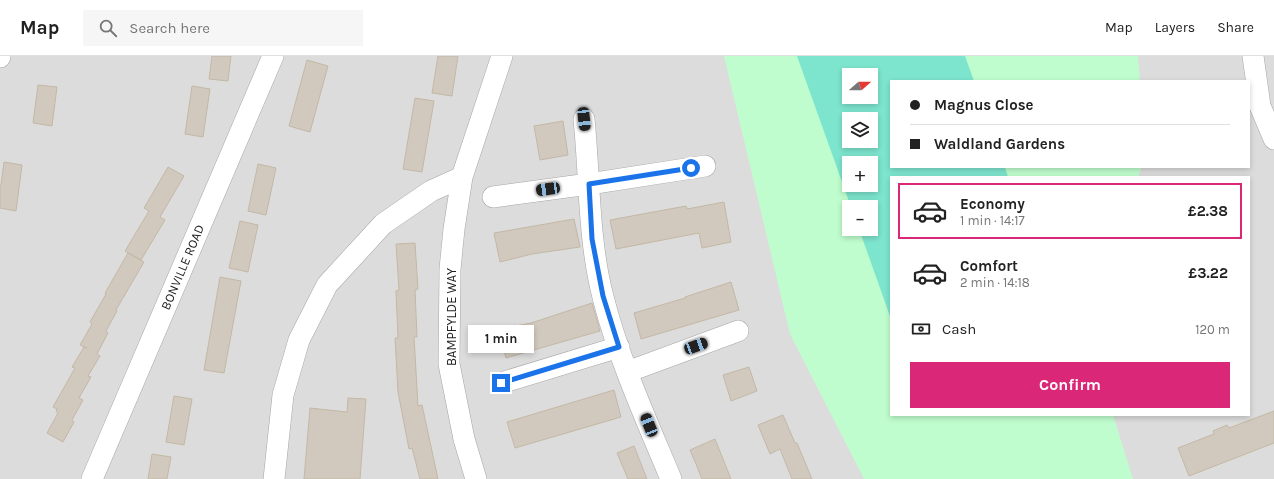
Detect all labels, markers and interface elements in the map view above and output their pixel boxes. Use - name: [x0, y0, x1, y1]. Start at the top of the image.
- search box: [83, 10, 363, 46]
- text: Map: [20, 17, 59, 39]
- icon: search: [97, 17, 119, 39]
- text: Search here: [129, 19, 210, 37]
- text: Map: [1105, 19, 1133, 36]
- text: Layers: [1155, 19, 1195, 36]
- text: Share: [1217, 19, 1254, 36]
- north arrow: [842, 68, 878, 104]
- map controls: [842, 68, 878, 236]
- text: Magnus Close: [934, 96, 1034, 114]
- car: [577, 106, 591, 132]
- button: layers: [842, 112, 878, 148]
- text: Waldland Gardens: [934, 135, 1065, 153]
- button: +: [842, 156, 878, 192]
- route start: [682, 159, 700, 177]
- car: [535, 181, 561, 197]
- icon: car: [912, 193, 948, 229]
- text: Economy: [960, 195, 1025, 213]
- button: −: [842, 200, 878, 236]
- text: £2.38: [1188, 202, 1228, 220]
- text: 1 min · 14:17: [960, 213, 1025, 228]
- street label: BONVILLE ROAD: [158, 222, 207, 312]
- icon: car: [912, 255, 948, 291]
- text: Comfort: [960, 257, 1018, 275]
- text: £3.22: [1188, 264, 1228, 282]
- street label: BAMPFYLDE WAY: [444, 268, 459, 366]
- text: 2 min · 14:18: [960, 275, 1030, 290]
- icon: cash: [910, 318, 932, 340]
- text: Cash: [942, 320, 976, 338]
- text: 120 m: [1195, 322, 1230, 337]
- callout: 1 min: [468, 325, 534, 353]
- text: 1 min: [485, 331, 517, 346]
- car: [683, 336, 709, 356]
- button: Confirm: [910, 362, 1230, 408]
- route end: [492, 374, 510, 392]
- car: [639, 412, 659, 438]

